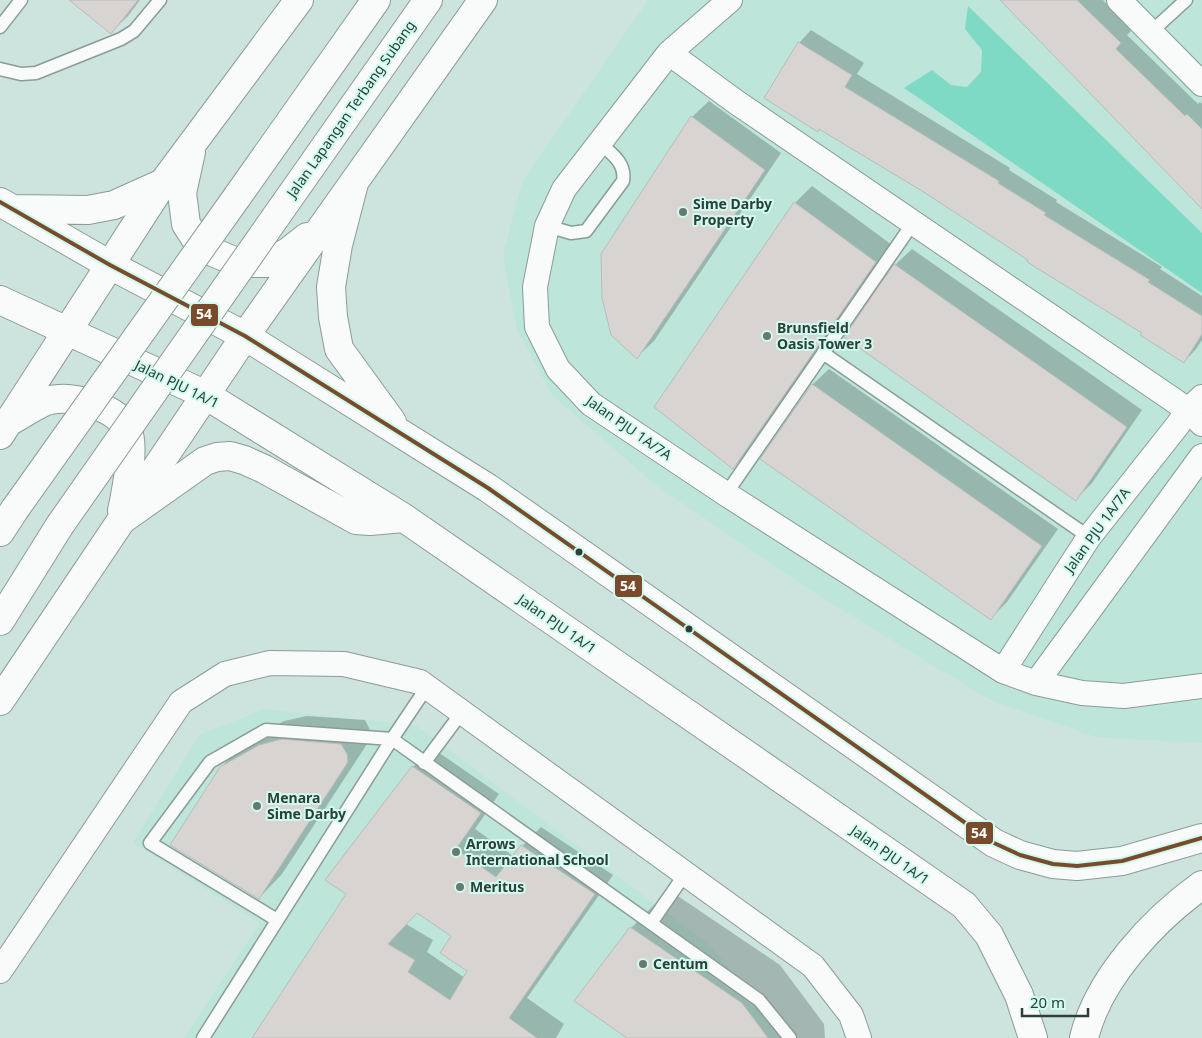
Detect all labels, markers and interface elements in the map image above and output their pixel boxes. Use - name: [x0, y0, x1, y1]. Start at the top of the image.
- street label: Jalan Lapangan Terbang Subang: [281, 16, 419, 203]
- place label: Sime Darby Property: [693, 194, 772, 229]
- marker: Sime Darby Property: [677, 206, 689, 218]
- line badge: 54: [190, 303, 219, 327]
- text: 54: [196, 304, 212, 323]
- place label: Brunsfield Oasis Tower 3: [777, 318, 872, 353]
- marker: Brunsfield Oasis Tower 3: [761, 330, 773, 342]
- street label: Jalan PJU 1A/1: [130, 354, 223, 412]
- street label: Jalan PJU 1A/7A: [581, 390, 676, 464]
- street label: Jalan PJU 1A/7A: [1058, 483, 1134, 578]
- unlabelled marker: [574, 547, 584, 557]
- line badge: 54: [614, 574, 643, 598]
- text: 54: [620, 576, 636, 595]
- street label: Jalan PJU 1A/1: [513, 588, 600, 658]
- unlabelled marker: [684, 624, 694, 634]
- place label: Menara Sime Darby: [267, 788, 346, 823]
- marker: Menara Sime Darby: [251, 800, 263, 812]
- street label: Jalan PJU 1A/1: [846, 819, 933, 889]
- line badge: 54: [965, 821, 994, 845]
- text: 54: [971, 823, 987, 842]
- place label: Arrows International School: [466, 834, 609, 869]
- marker: Arrows International School: [450, 846, 462, 858]
- place label: Meritus: [470, 877, 524, 896]
- marker: Meritus: [454, 881, 466, 893]
- place label: Centum: [653, 954, 708, 973]
- marker: Centum: [637, 958, 649, 970]
- scale bar: [1022, 986, 1088, 1018]
- text: 20 m: [1030, 992, 1065, 1012]

